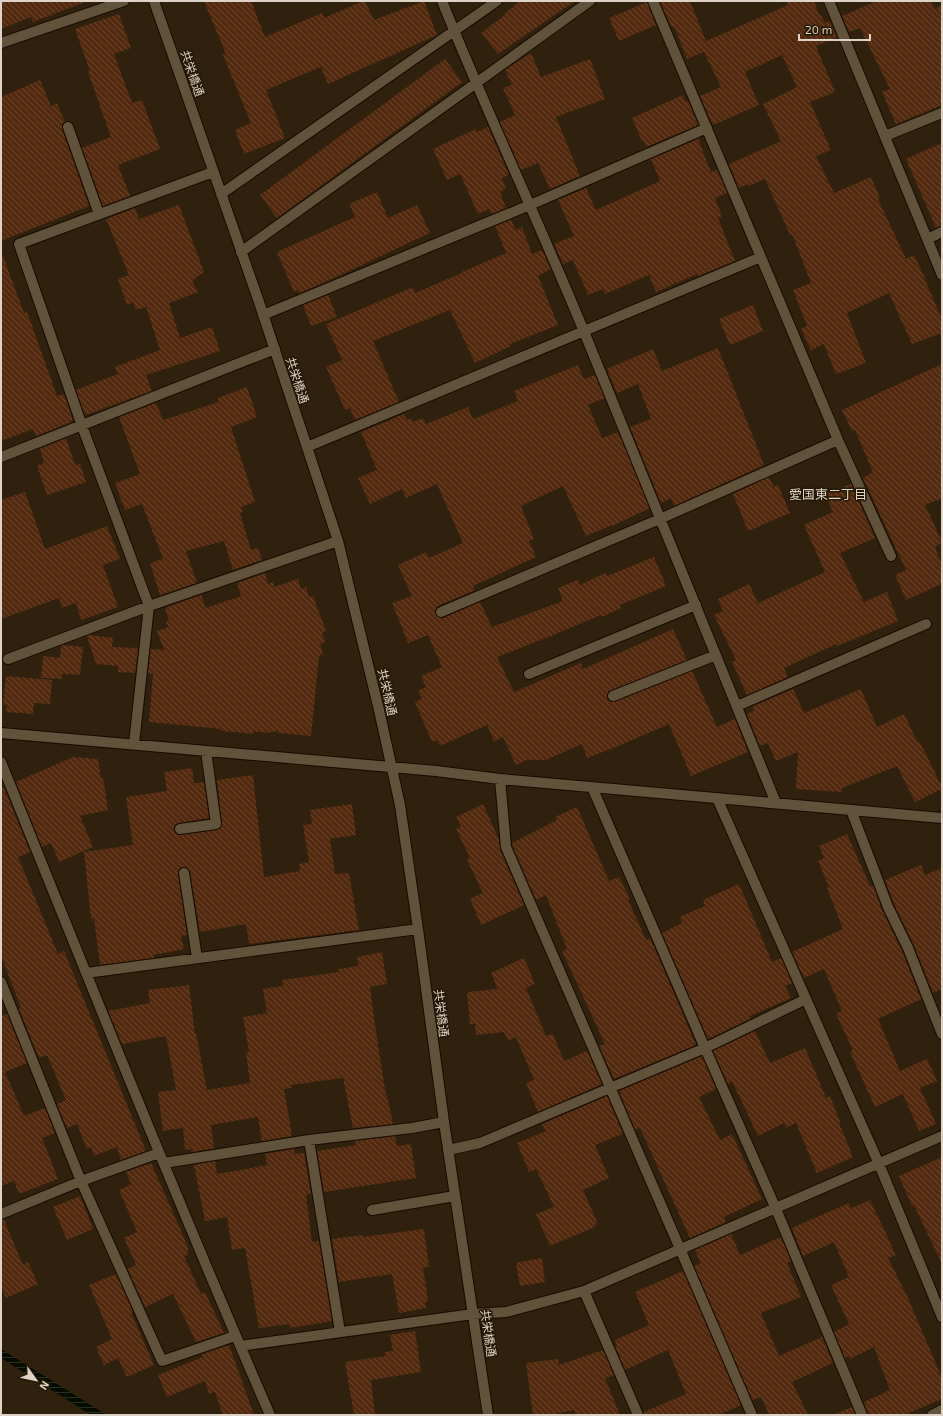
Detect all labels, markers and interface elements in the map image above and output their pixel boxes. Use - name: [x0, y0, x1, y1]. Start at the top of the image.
- scale bar: [799, 16, 870, 42]
- text: 20 m: [805, 22, 832, 36]
- street label: 共栄橋通: [179, 48, 207, 98]
- street label: 共栄橋通: [284, 355, 312, 405]
- district label: 愛国東二丁目: [789, 486, 867, 502]
- street label: 共栄橋通: [376, 667, 400, 717]
- street label: 共栄橋通: [432, 988, 452, 1038]
- street label: 共栄橋通: [479, 1308, 499, 1358]
- north arrow: [16, 1360, 56, 1400]
- text: N: [37, 1379, 52, 1393]

